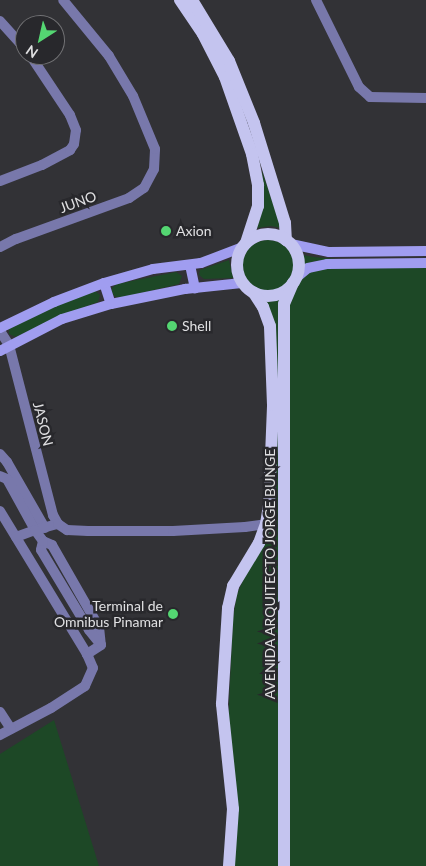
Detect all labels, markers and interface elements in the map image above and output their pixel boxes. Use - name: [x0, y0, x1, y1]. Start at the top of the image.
- north arrow: [15, 15, 65, 65]
- text: N: [22, 42, 41, 62]
- street label: JUNO: [57, 188, 99, 216]
- place label: Axion: [176, 223, 212, 239]
- marker: Axion: [160, 225, 172, 237]
- place label: Shell: [182, 318, 211, 334]
- marker: Shell: [166, 320, 178, 332]
- street label: JASON: [29, 400, 57, 448]
- street label: AVENIDA ARQUITECTO JORGE BUNGE: [262, 448, 278, 700]
- place label: Terminal de Omnibus Pinamar: [54, 598, 163, 630]
- marker: Terminal de Omnibus Pinamar: [167, 608, 179, 620]

